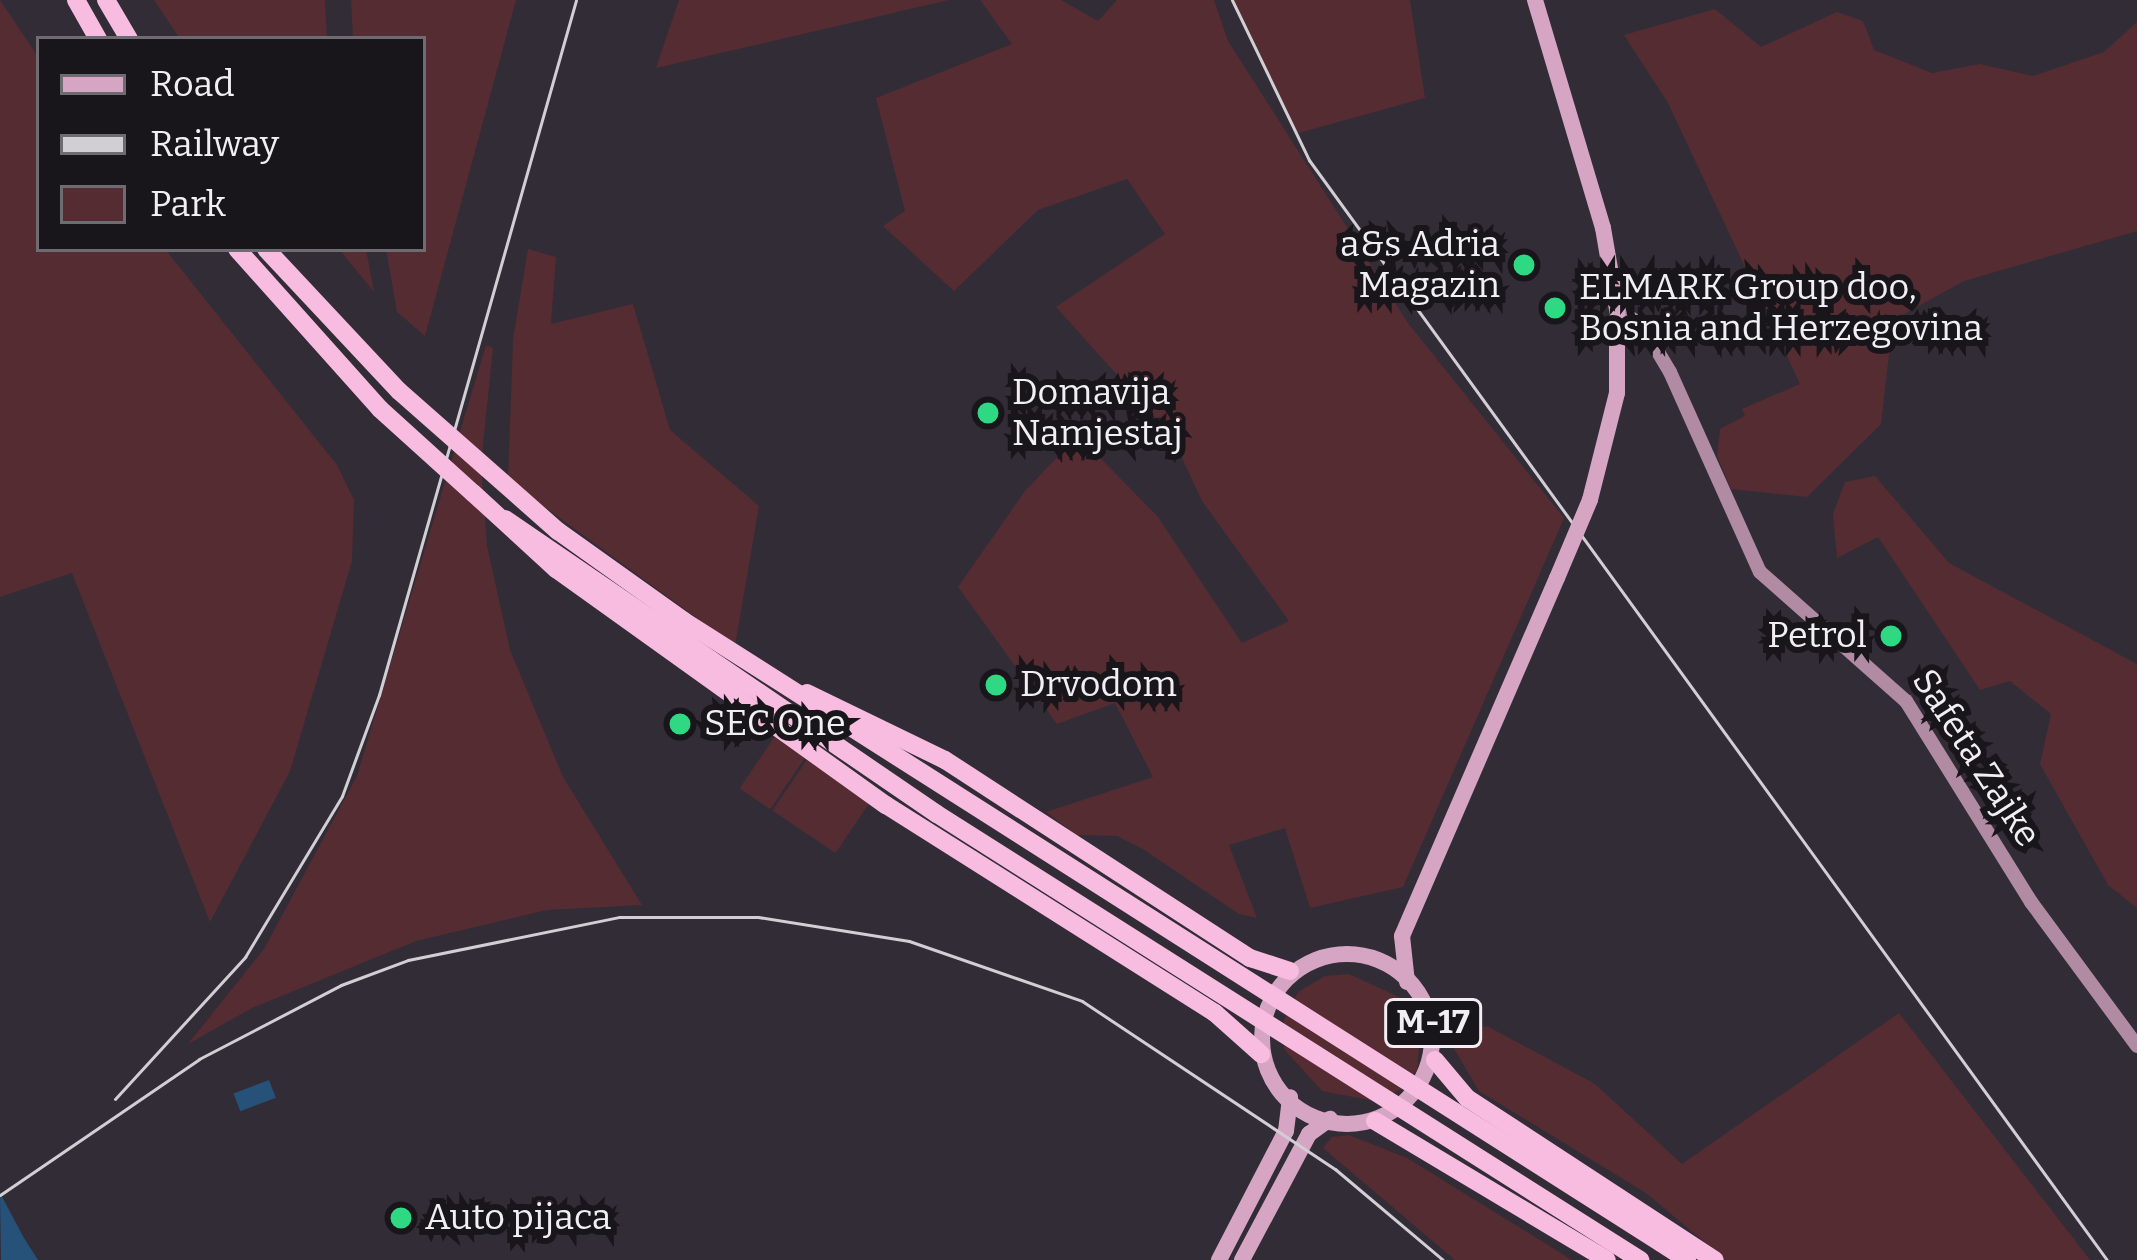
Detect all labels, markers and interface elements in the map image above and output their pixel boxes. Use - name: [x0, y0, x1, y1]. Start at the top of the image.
- legend: [36, 36, 426, 252]
- text: Road: [150, 62, 235, 106]
- text: Railway: [150, 122, 279, 166]
- text: Park: [150, 182, 226, 226]
- place label: a&s Adria Magazin: [1340, 222, 1500, 307]
- marker: a&s Adria Magazin: [1511, 252, 1537, 278]
- place label: ELMARK Group doo, Bosnia and Herzegovina: [1579, 265, 1983, 350]
- marker: ELMARK Group doo, Bosnia and Herzegovina: [1542, 295, 1568, 321]
- place label: Domavija Namjestaj: [1012, 370, 1183, 455]
- marker: Domavija Namjestaj: [975, 400, 1001, 426]
- place label: Petrol: [1767, 614, 1867, 658]
- marker: Petrol: [1878, 623, 1904, 649]
- street label: Safeta Zajke: [1903, 661, 2049, 855]
- place label: Drvodom: [1020, 663, 1177, 707]
- marker: Drvodom: [983, 672, 1009, 698]
- place label: SEC One: [704, 702, 846, 746]
- marker: SEC One: [667, 711, 693, 737]
- road number: M-17: [1382, 996, 1484, 1050]
- place label: Auto pijaca: [425, 1196, 611, 1240]
- marker: Auto pijaca: [388, 1205, 414, 1231]

